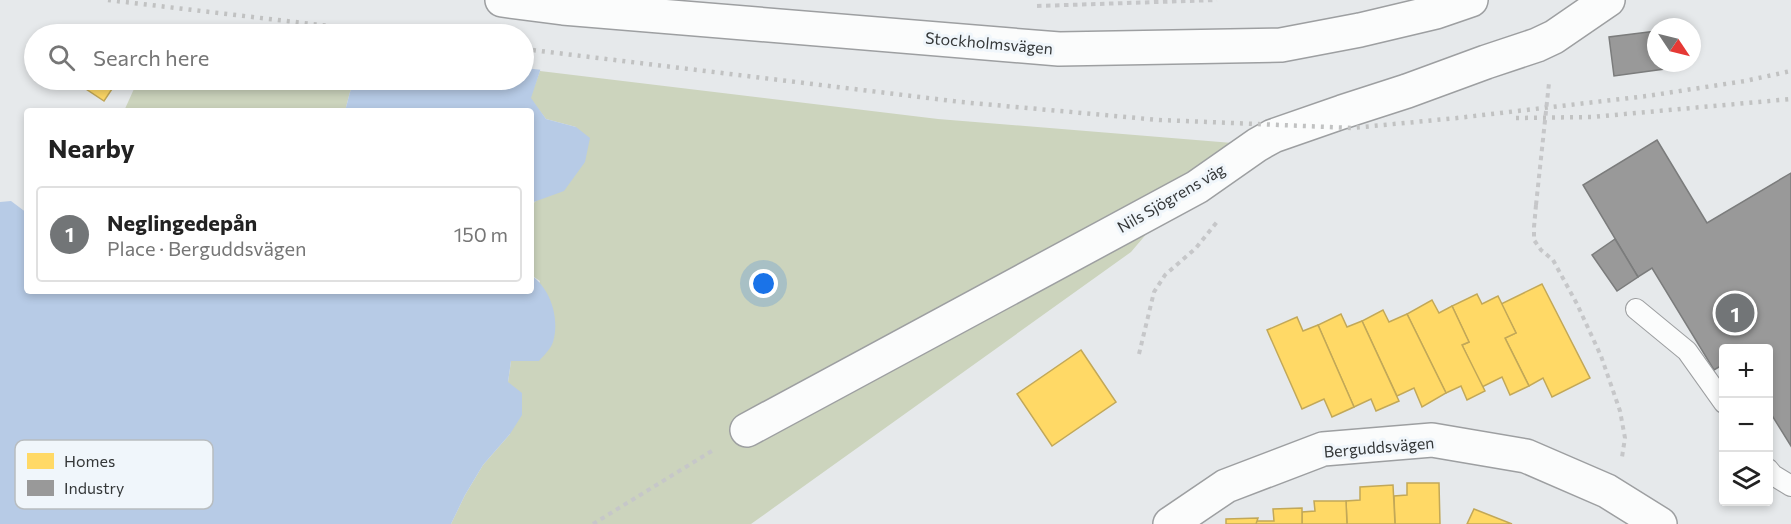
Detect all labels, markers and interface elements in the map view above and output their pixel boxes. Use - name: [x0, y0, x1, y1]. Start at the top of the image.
- north arrow: [1647, 18, 1701, 72]
- search box: [24, 24, 534, 90]
- street label: Stockholmsvägen: [924, 27, 1054, 58]
- icon: search: [45, 41, 78, 74]
- text: Search here: [93, 44, 209, 71]
- text: Nearby: [48, 132, 135, 163]
- street label: Nils Sjögrens väg: [1113, 159, 1228, 236]
- text: Neglingedepån: [107, 209, 257, 236]
- text: 1: [65, 222, 74, 246]
- text: 150 m: [454, 222, 508, 246]
- text: Place · Berguddsvägen: [107, 236, 306, 260]
- your location: [749, 269, 778, 298]
- pin: 1: [1716, 290, 1754, 336]
- map controls: [1719, 344, 1773, 506]
- button: +: [1719, 344, 1773, 398]
- button: −: [1719, 398, 1773, 452]
- street label: Berguddsvägen: [1323, 432, 1435, 461]
- legend: [15, 440, 213, 509]
- text: Homes: [64, 451, 115, 470]
- button: layers: [1719, 452, 1773, 506]
- text: Industry: [64, 478, 124, 497]

